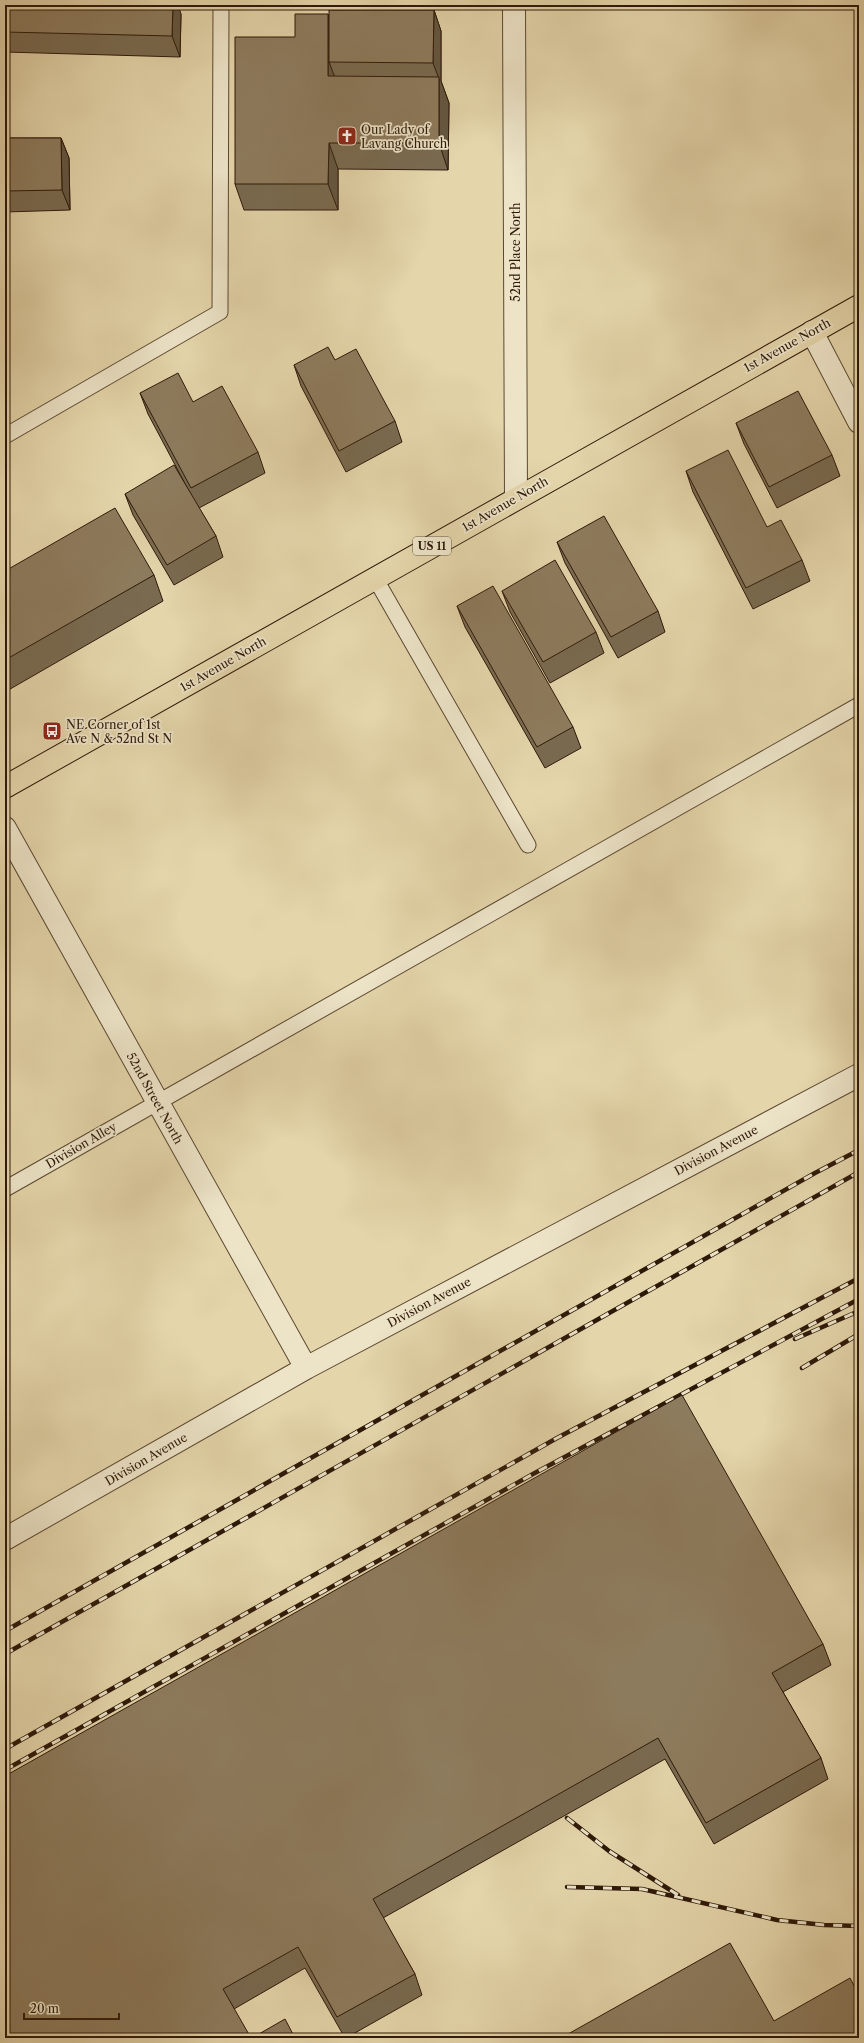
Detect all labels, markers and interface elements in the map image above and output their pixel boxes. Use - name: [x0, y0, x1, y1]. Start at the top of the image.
- place label: Our Lady of Lavang Church: [361, 122, 448, 151]
- church icon: Our Lady of Lavang Church: [336, 125, 358, 147]
- street label: 52nd Place North: [508, 202, 523, 302]
- street label: 1st Avenue North: [741, 315, 833, 375]
- street label: 1st Avenue North: [459, 473, 551, 535]
- road number: US 11: [413, 537, 451, 555]
- street label: 1st Avenue North: [177, 633, 269, 695]
- place label: NE Corner of 1st Ave N & 52nd St N: [65, 717, 172, 746]
- bus stop icon: NE Corner of 1st Ave N & 52nd St N: [41, 720, 63, 742]
- street label: 52nd Street North: [124, 1050, 187, 1147]
- street label: Division Alley: [43, 1119, 119, 1171]
- street label: Division Avenue: [672, 1122, 761, 1178]
- street label: Division Avenue: [385, 1274, 474, 1330]
- street label: Division Avenue: [102, 1429, 190, 1489]
- scale bar: [24, 1995, 119, 2021]
- text: 20 m: [30, 2001, 59, 2016]

